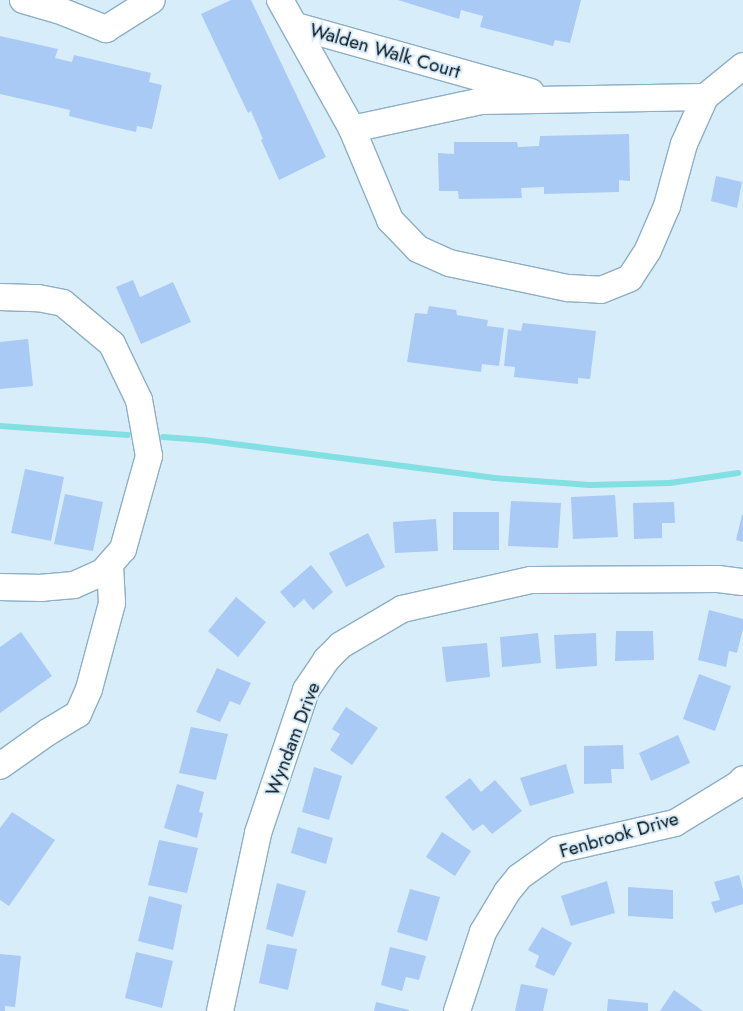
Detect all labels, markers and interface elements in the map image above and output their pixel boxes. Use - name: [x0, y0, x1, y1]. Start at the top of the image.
- street label: Walden Walk Court: [307, 19, 463, 83]
- street label: Wyndam Drive: [261, 679, 325, 799]
- street label: Fenbrook Drive: [557, 807, 681, 863]

